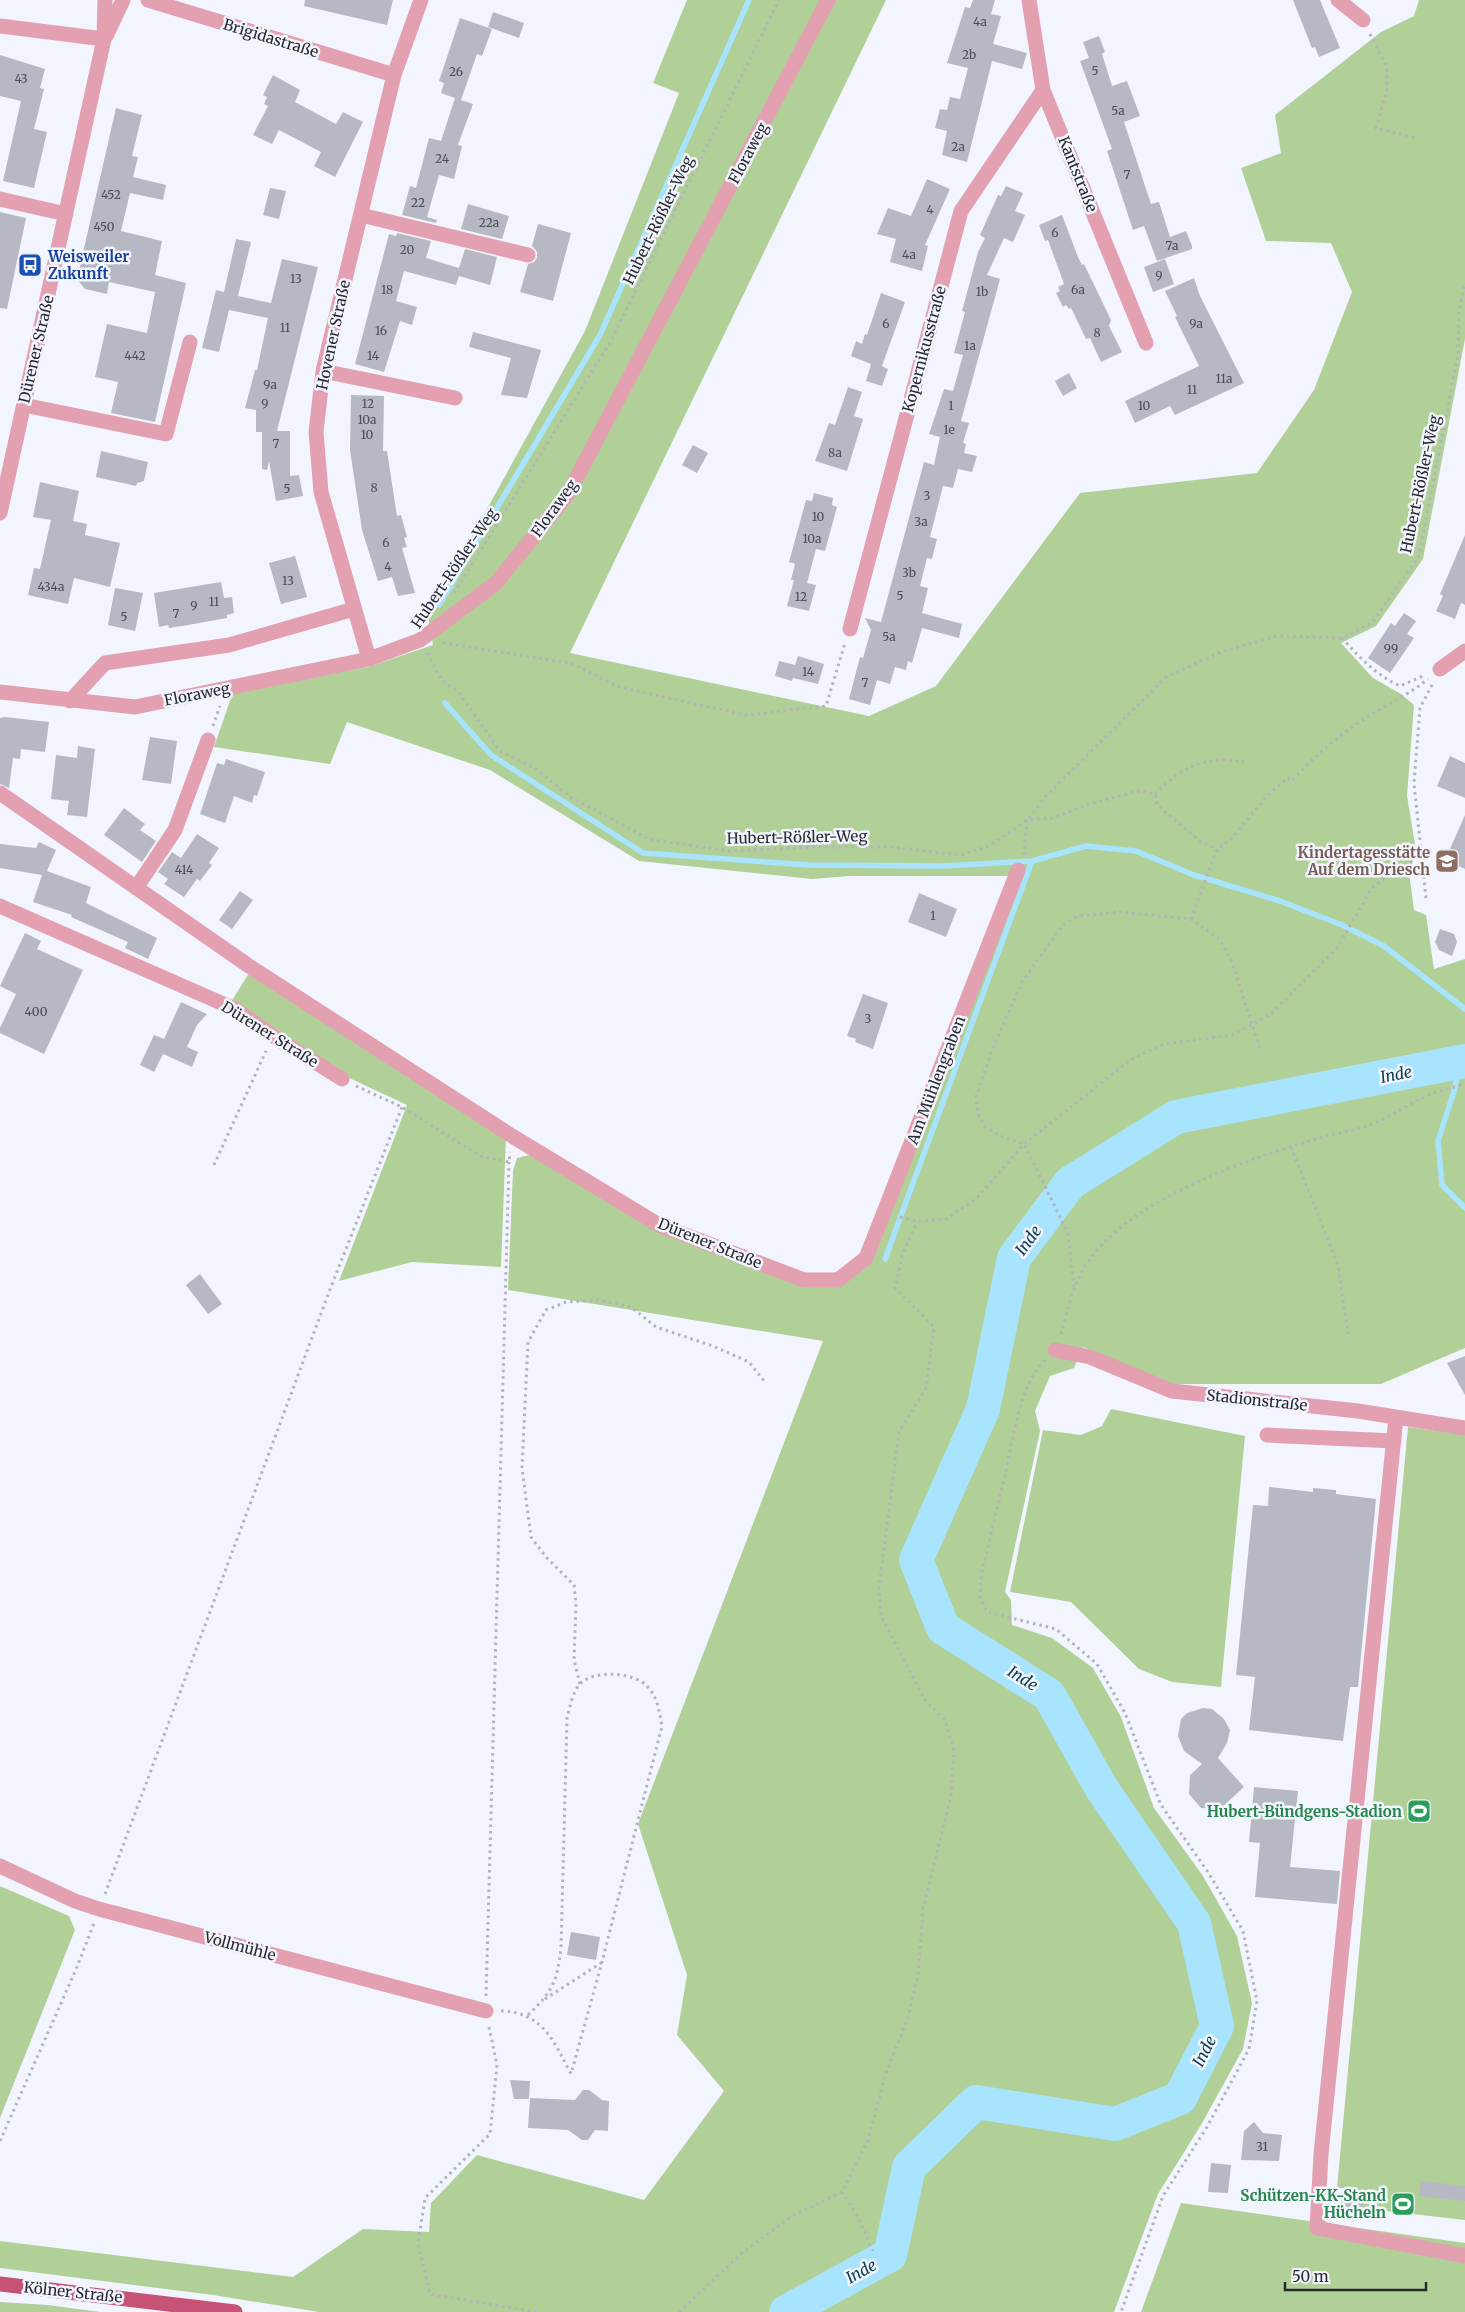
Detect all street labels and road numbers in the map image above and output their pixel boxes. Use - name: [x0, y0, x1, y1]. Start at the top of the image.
- street label: Brigidastraße: [221, 15, 321, 62]
- street label: Floraweg: [724, 119, 772, 187]
- street label: Kantstraße: [1054, 133, 1102, 215]
- street label: Hubert-Rößler-Weg: [619, 153, 697, 287]
- street label: Hovener Straße: [312, 278, 354, 392]
- street label: Kopernikusstraße: [898, 284, 950, 414]
- street label: Dürener Straße: [14, 293, 58, 405]
- street label: Hubert-Rößler-Weg: [1396, 413, 1444, 555]
- street label: Floraweg: [527, 475, 581, 541]
- street label: Hubert-Rößler-Weg: [407, 504, 501, 632]
- street label: Floraweg: [163, 678, 231, 710]
- street label: Hubert-Rößler-Weg: [726, 826, 868, 848]
- street label: Dürener Straße: [218, 997, 322, 1071]
- street label: Am Mühlengraben: [902, 1013, 969, 1148]
- street label: Dürener Straße: [655, 1214, 765, 1273]
- street label: Stadionstraße: [1206, 1385, 1308, 1415]
- street label: Vollmühle: [201, 1927, 278, 1965]
- street label: Kölner Straße: [23, 2277, 123, 2307]

